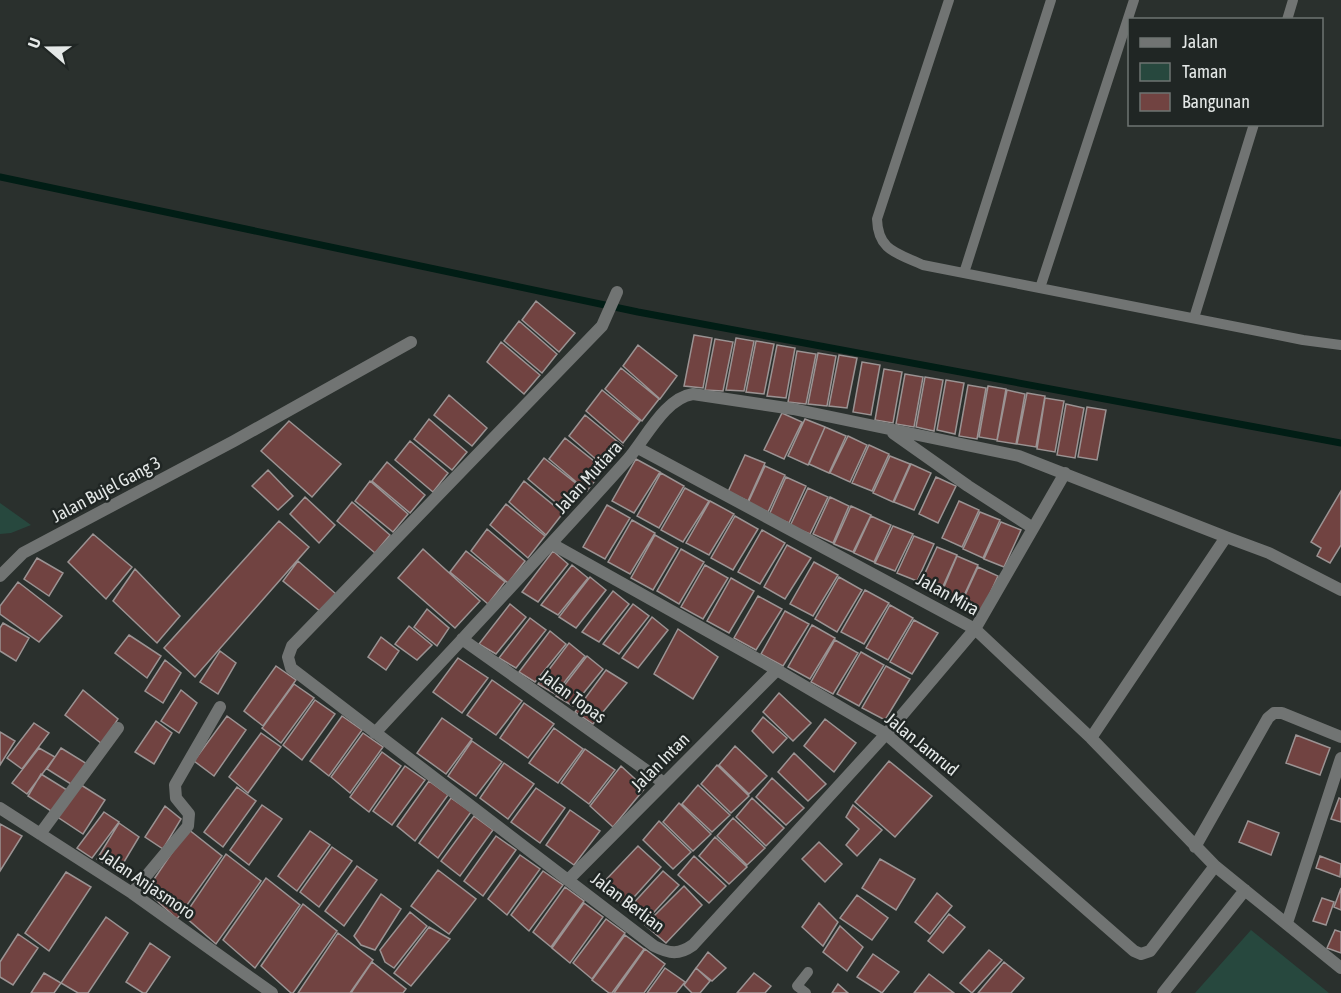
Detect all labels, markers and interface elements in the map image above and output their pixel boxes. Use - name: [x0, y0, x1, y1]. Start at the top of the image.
- north arrow: [18, 18, 78, 78]
- legend: [1128, 18, 1323, 126]
- text: Jalan: [1182, 31, 1218, 52]
- text: U: [24, 35, 44, 50]
- text: Taman: [1182, 61, 1227, 82]
- text: Bangunan: [1182, 91, 1250, 112]
- street label: Jalan Mutiara: [550, 436, 626, 518]
- street label: Jalan Bujel Gang 3: [48, 451, 164, 527]
- street label: Jalan Mira: [913, 568, 983, 620]
- street label: Jalan Topas: [536, 665, 610, 727]
- street label: Jalan Jamrud: [881, 708, 963, 780]
- street label: Jalan Intan: [626, 728, 694, 796]
- street label: Jalan Anjasmoro: [96, 845, 200, 923]
- street label: Jalan Berlian: [587, 868, 669, 936]

